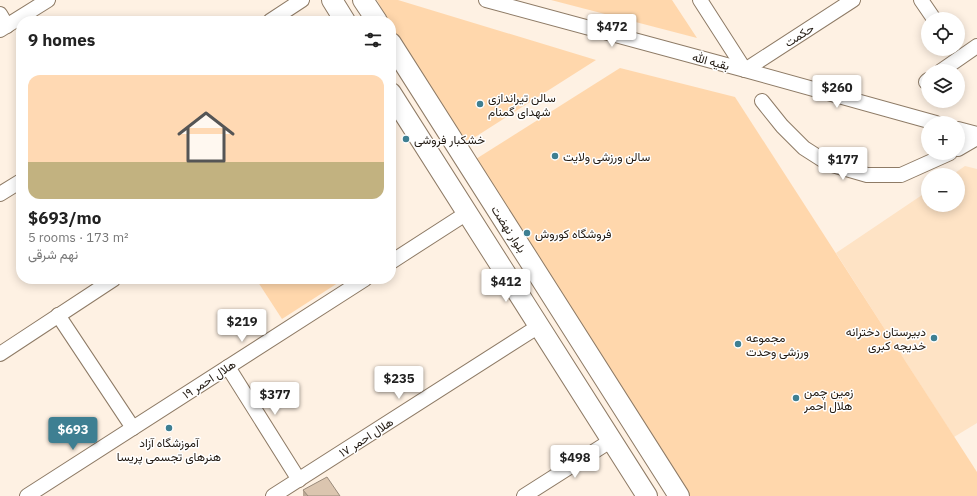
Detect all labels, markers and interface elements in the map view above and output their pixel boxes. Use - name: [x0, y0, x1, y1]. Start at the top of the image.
- map controls: [921, 12, 965, 212]
- button: locate: [921, 12, 965, 56]
- pin: $472: [588, 14, 636, 48]
- text: $472: [596, 18, 628, 35]
- street label: حکمت: [781, 20, 817, 50]
- text: 9 homes: [28, 29, 95, 51]
- icon: filters: [362, 29, 384, 51]
- street label: بقیه الله: [691, 49, 731, 73]
- button: layers: [921, 64, 965, 108]
- pin: $260: [813, 75, 861, 109]
- text: $260: [821, 79, 853, 96]
- place label: سالن تیراندازی شهدای گمنام: [488, 90, 556, 120]
- marker: سالن تیراندازی شهدای گمنام: [475, 99, 485, 109]
- icon: home: [170, 101, 242, 173]
- button: +: [921, 116, 965, 160]
- place label: خشکبار فروشی: [414, 132, 485, 148]
- marker: خشکبار فروشی: [401, 134, 411, 144]
- pin: $177: [819, 147, 867, 181]
- place label: سالن ورزشی ولایت: [563, 149, 650, 165]
- marker: سالن ورزشی ولایت: [550, 151, 560, 161]
- text: $177: [827, 151, 859, 168]
- button: −: [921, 168, 965, 212]
- street label: بلوار نهضت: [487, 203, 530, 256]
- text: $693/mo: [28, 207, 101, 229]
- place label: فروشگاه کوروش: [535, 226, 612, 242]
- marker: فروشگاه کوروش: [522, 228, 532, 238]
- text: 5 rooms · 173 m²: [28, 229, 129, 246]
- text: نهم شرقی: [28, 246, 78, 263]
- pin: $412: [482, 269, 530, 303]
- text: $412: [490, 273, 522, 290]
- pin: $219: [218, 309, 266, 343]
- text: $219: [226, 313, 258, 330]
- place label: دبیرستان دخترانه خدیجه کبری: [846, 324, 926, 354]
- place label: مجموعه ورزشی وحدت: [746, 330, 809, 360]
- marker: دبیرستان دخترانه خدیجه کبری: [929, 333, 939, 343]
- marker: مجموعه ورزشی وحدت: [733, 339, 743, 349]
- street label: هلال احمر ۱۹: [180, 356, 239, 403]
- pin: $235: [375, 366, 423, 400]
- text: $235: [383, 370, 415, 387]
- pin: $377: [251, 382, 299, 416]
- place label: زمین چمن هلال احمر: [803, 384, 853, 414]
- text: $377: [259, 386, 291, 403]
- marker: زمین چمن هلال احمر: [791, 393, 801, 403]
- street label: هلال احمر ۱۷: [336, 414, 397, 461]
- pin: $693: [49, 417, 97, 451]
- text: $693: [57, 421, 89, 438]
- marker: آموزشگاه آزاد هنرهای تجسمی پریسا: [164, 423, 174, 433]
- place label: آموزشگاه آزاد هنرهای تجسمی پریسا: [117, 435, 221, 465]
- pin: $498: [551, 445, 599, 479]
- text: $498: [559, 449, 591, 466]

